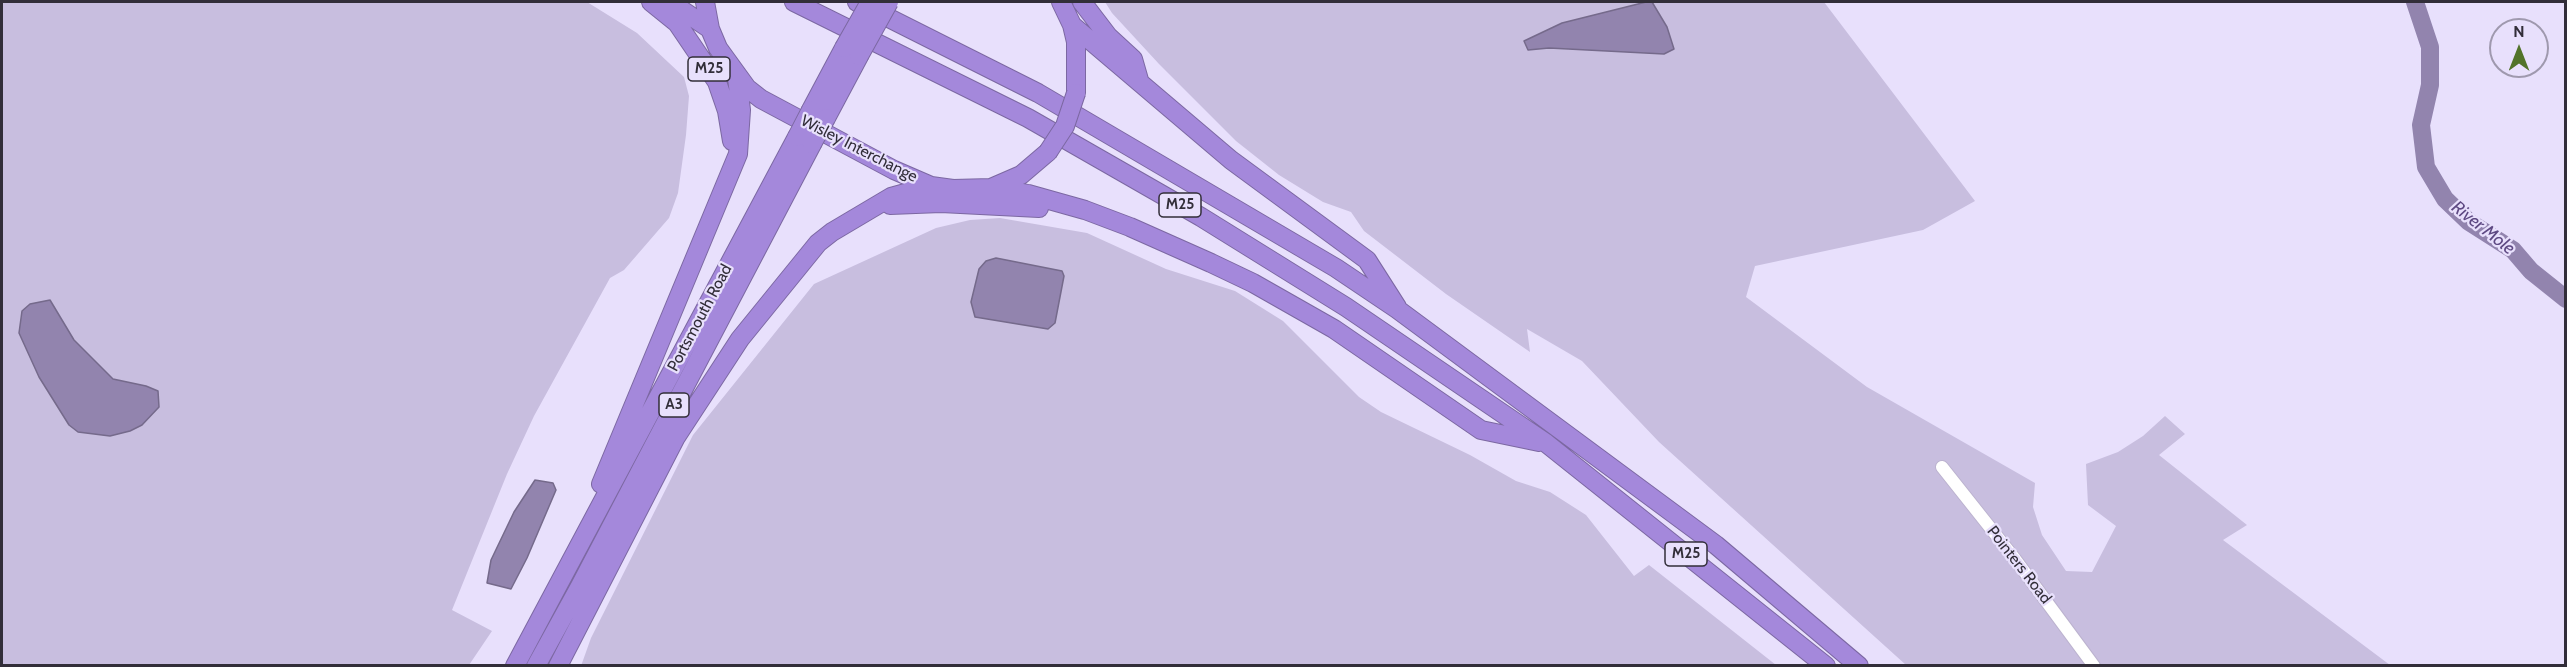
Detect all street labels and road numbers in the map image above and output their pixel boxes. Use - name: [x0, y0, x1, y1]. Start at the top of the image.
- road number: M25: [688, 57, 730, 81]
- street label: Wisley Interchange: [797, 111, 921, 187]
- road number: M25: [1159, 193, 1201, 217]
- street label: Portsmouth Road: [664, 261, 736, 375]
- road number: A3: [659, 393, 689, 417]
- street label: Pointers Road: [1983, 522, 2055, 608]
- road number: M25: [1665, 542, 1707, 566]

